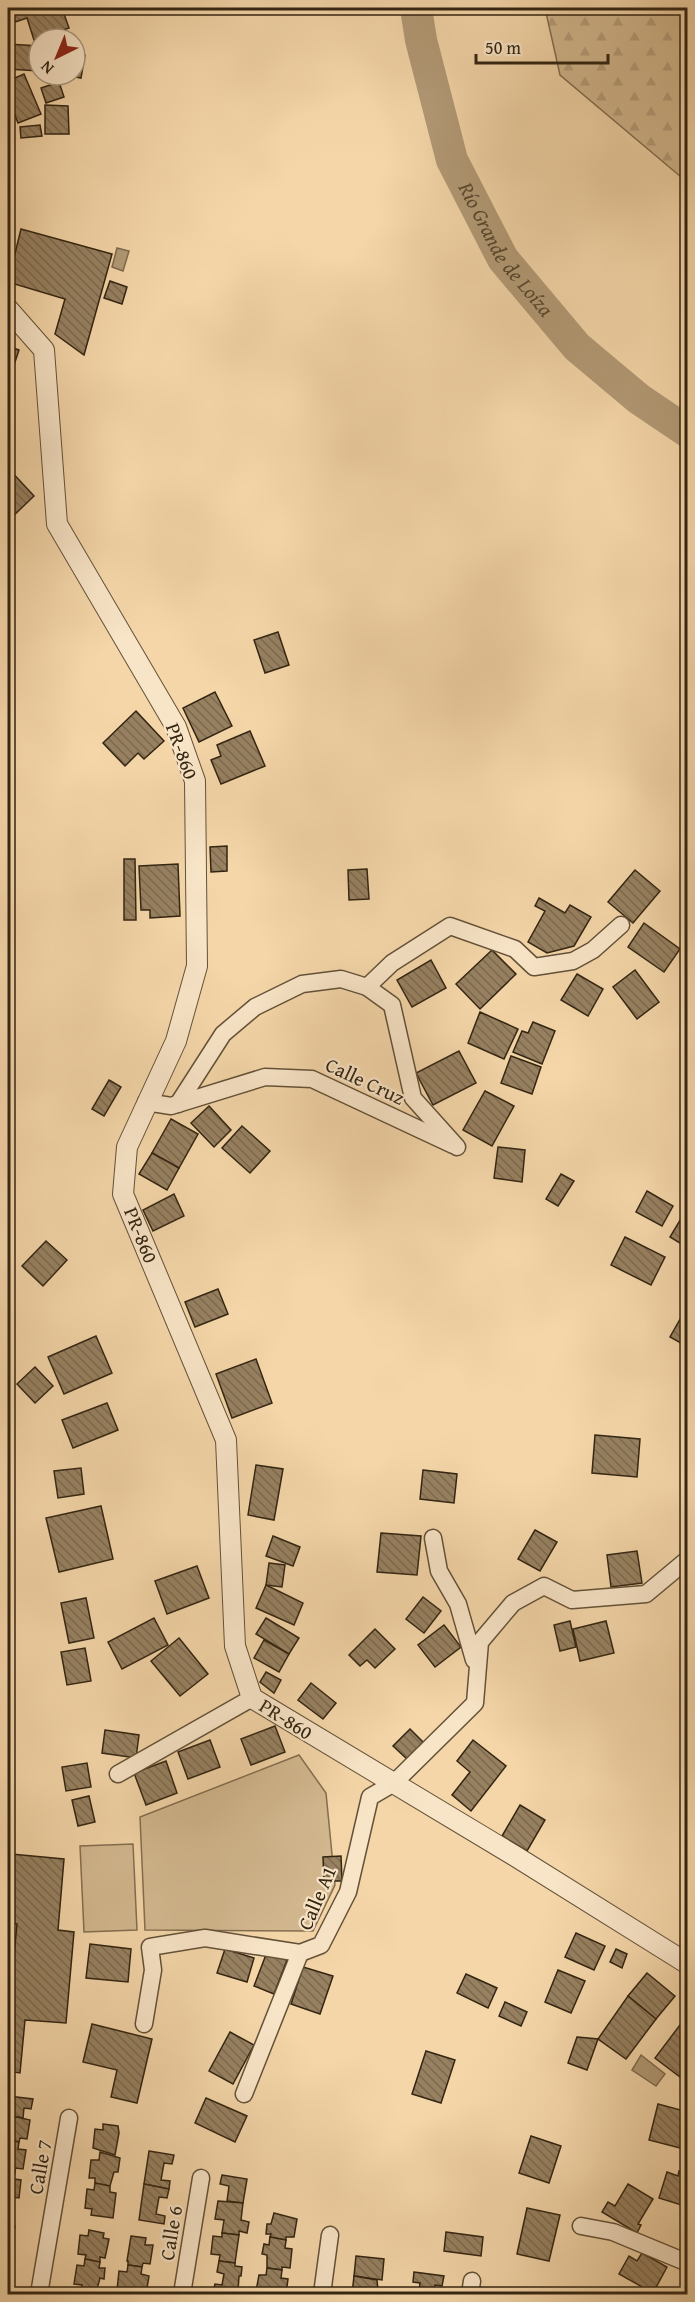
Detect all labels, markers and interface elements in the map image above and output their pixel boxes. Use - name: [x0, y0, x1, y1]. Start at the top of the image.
- north arrow: [27, 27, 87, 87]
- scale bar: [476, 27, 608, 65]
- text: 50 m: [485, 34, 521, 61]
- text: N: [34, 55, 59, 80]
- water label: Río Grande de Loíza: [450, 176, 561, 323]
- street label: PR-860: [159, 719, 206, 783]
- street label: Calle Cruz: [321, 1050, 410, 1112]
- street label: PR-860: [117, 1202, 166, 1267]
- street label: PR-860: [254, 1691, 319, 1746]
- street label: Calle A1: [290, 1861, 343, 1934]
- street label: Calle 7: [20, 2137, 59, 2197]
- street label: Calle 6: [152, 2203, 189, 2262]

